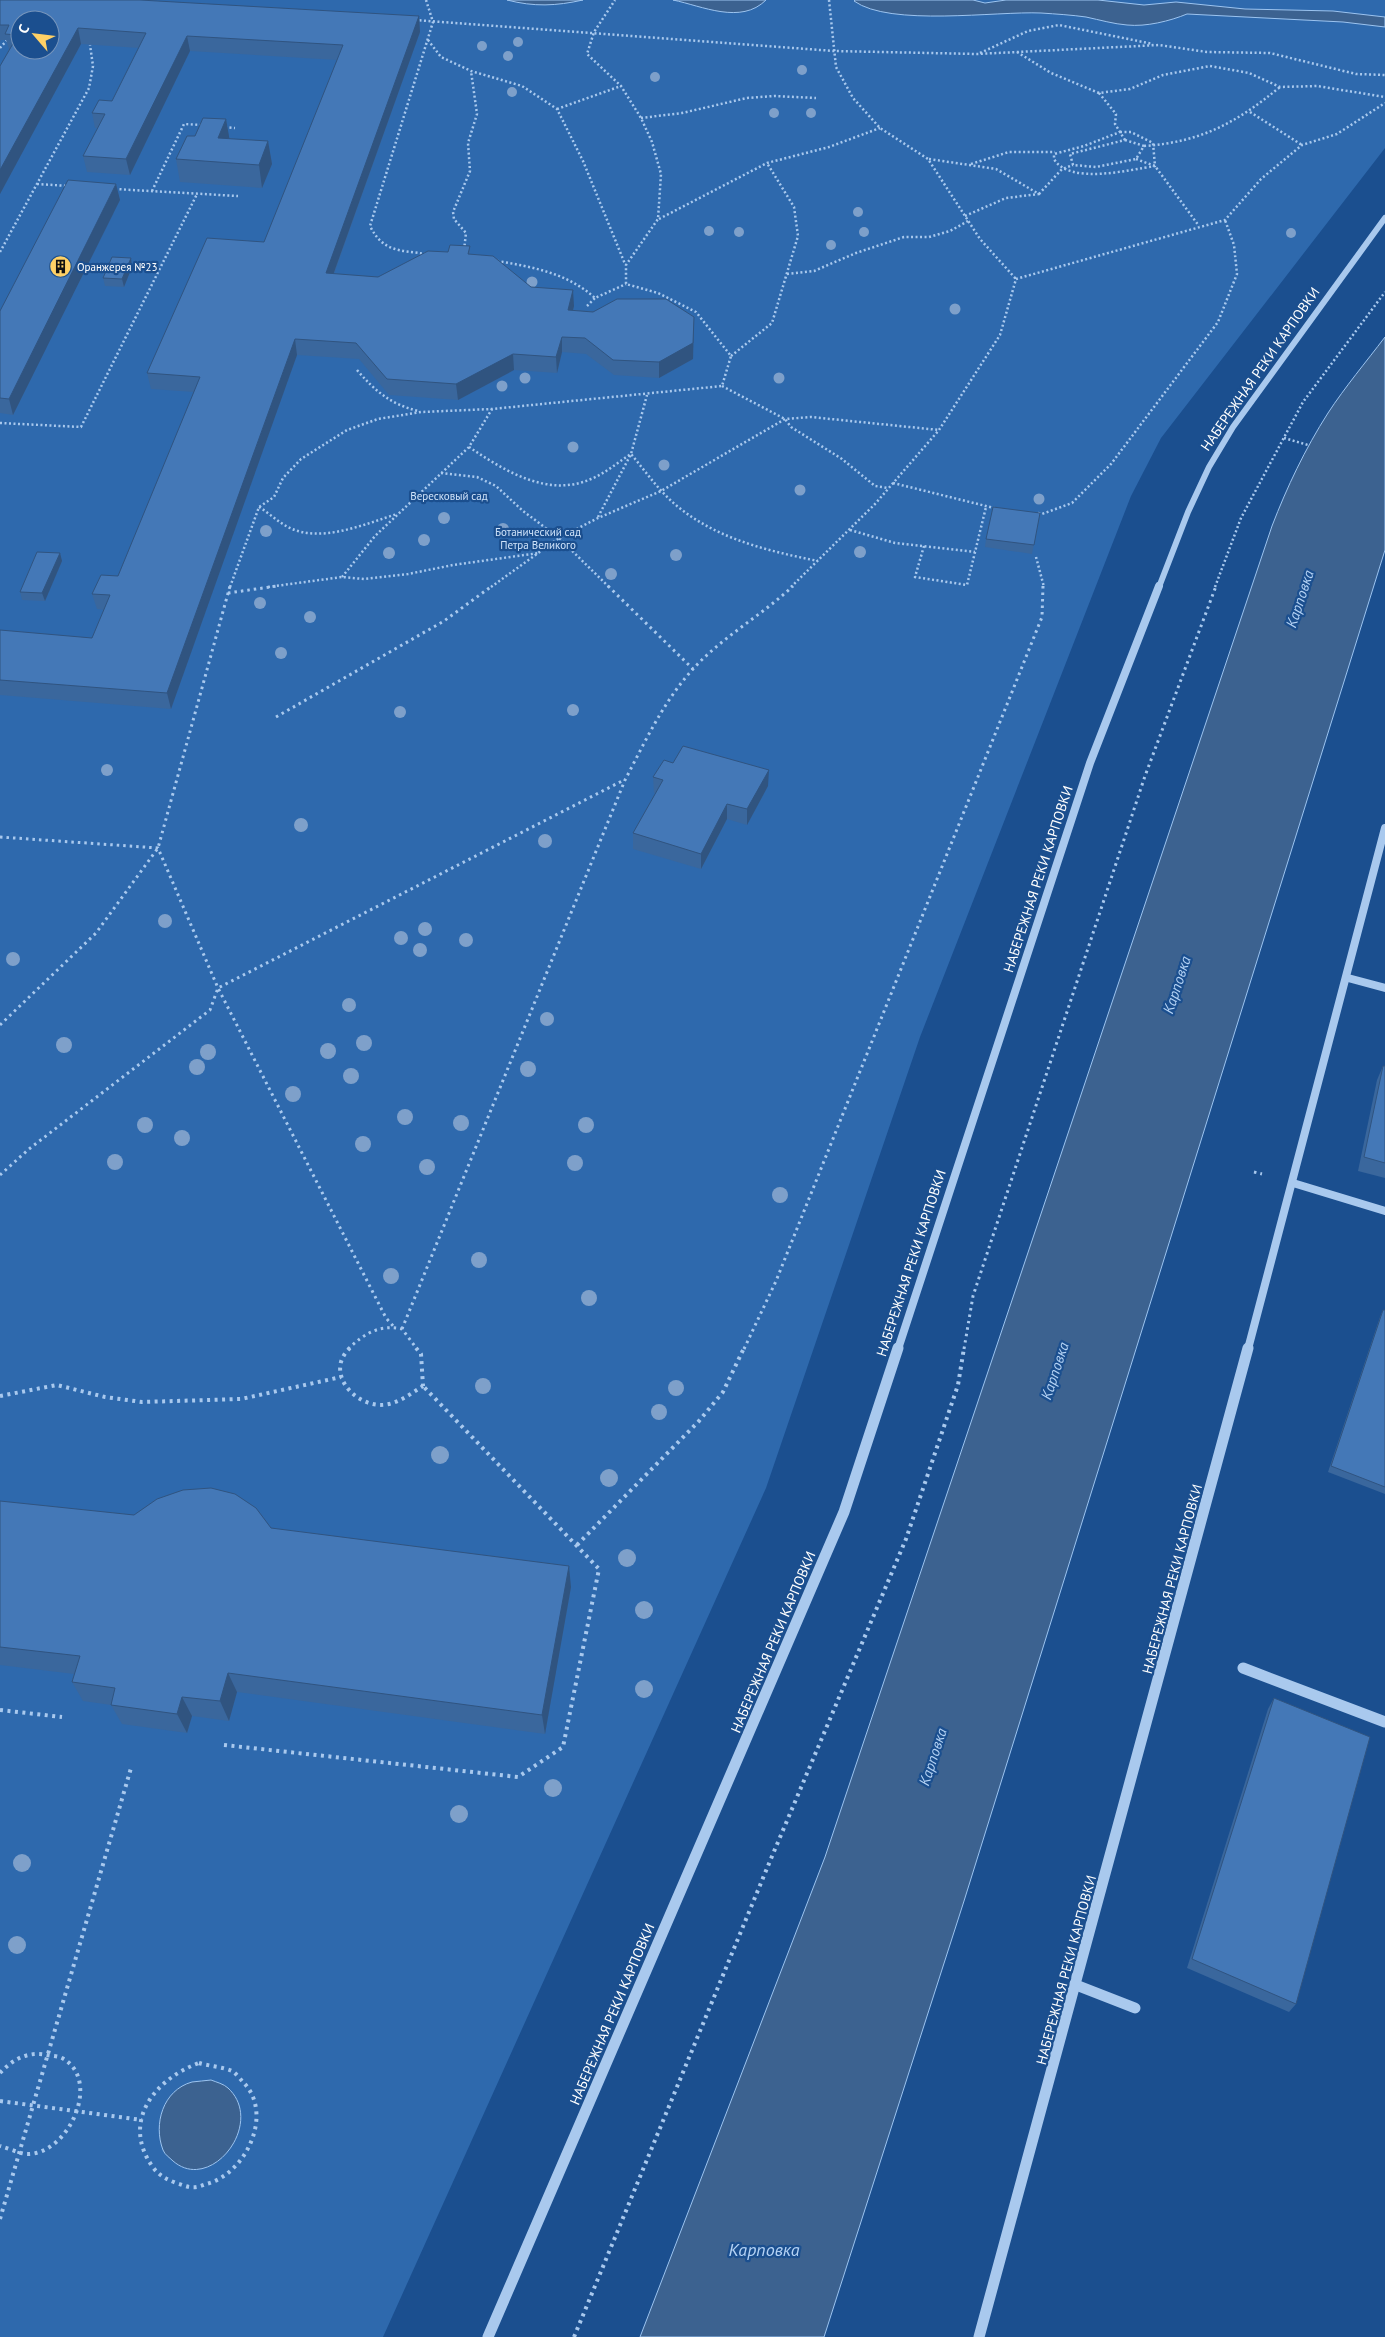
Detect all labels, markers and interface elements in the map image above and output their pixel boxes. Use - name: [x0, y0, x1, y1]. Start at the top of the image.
- north arrow: [10, 10, 60, 60]
- text: С: [14, 21, 33, 37]
- building icon: Оранжерея №23: [49, 255, 73, 279]
- place label: Оранжерея №23: [77, 260, 158, 274]
- street label: НАБЕРЕЖНАЯ РЕКИ КАРПОВКИ: [1197, 284, 1323, 454]
- park label: Вересковый сад: [410, 489, 488, 503]
- park label: Ботанический сад Петра Великого: [495, 525, 581, 552]
- water label: Карповка: [1281, 567, 1318, 630]
- street label: НАБЕРЕЖНАЯ РЕКИ КАРПОВКИ: [999, 783, 1077, 975]
- water label: Карповка: [1158, 953, 1195, 1016]
- street label: НАБЕРЕЖНАЯ РЕКИ КАРПОВКИ: [872, 1167, 950, 1359]
- water label: Карповка: [1036, 1339, 1073, 1402]
- street label: НАБЕРЕЖНАЯ РЕКИ КАРПОВКИ: [1138, 1482, 1206, 1676]
- street label: НАБЕРЕЖНАЯ РЕКИ КАРПОВКИ: [727, 1549, 819, 1735]
- water label: Карповка: [914, 1725, 951, 1788]
- street label: НАБЕРЕЖНАЯ РЕКИ КАРПОВКИ: [1032, 1873, 1100, 2067]
- street label: НАБЕРЕЖНАЯ РЕКИ КАРПОВКИ: [566, 1921, 658, 2107]
- water label: Карповка: [728, 2238, 800, 2261]

